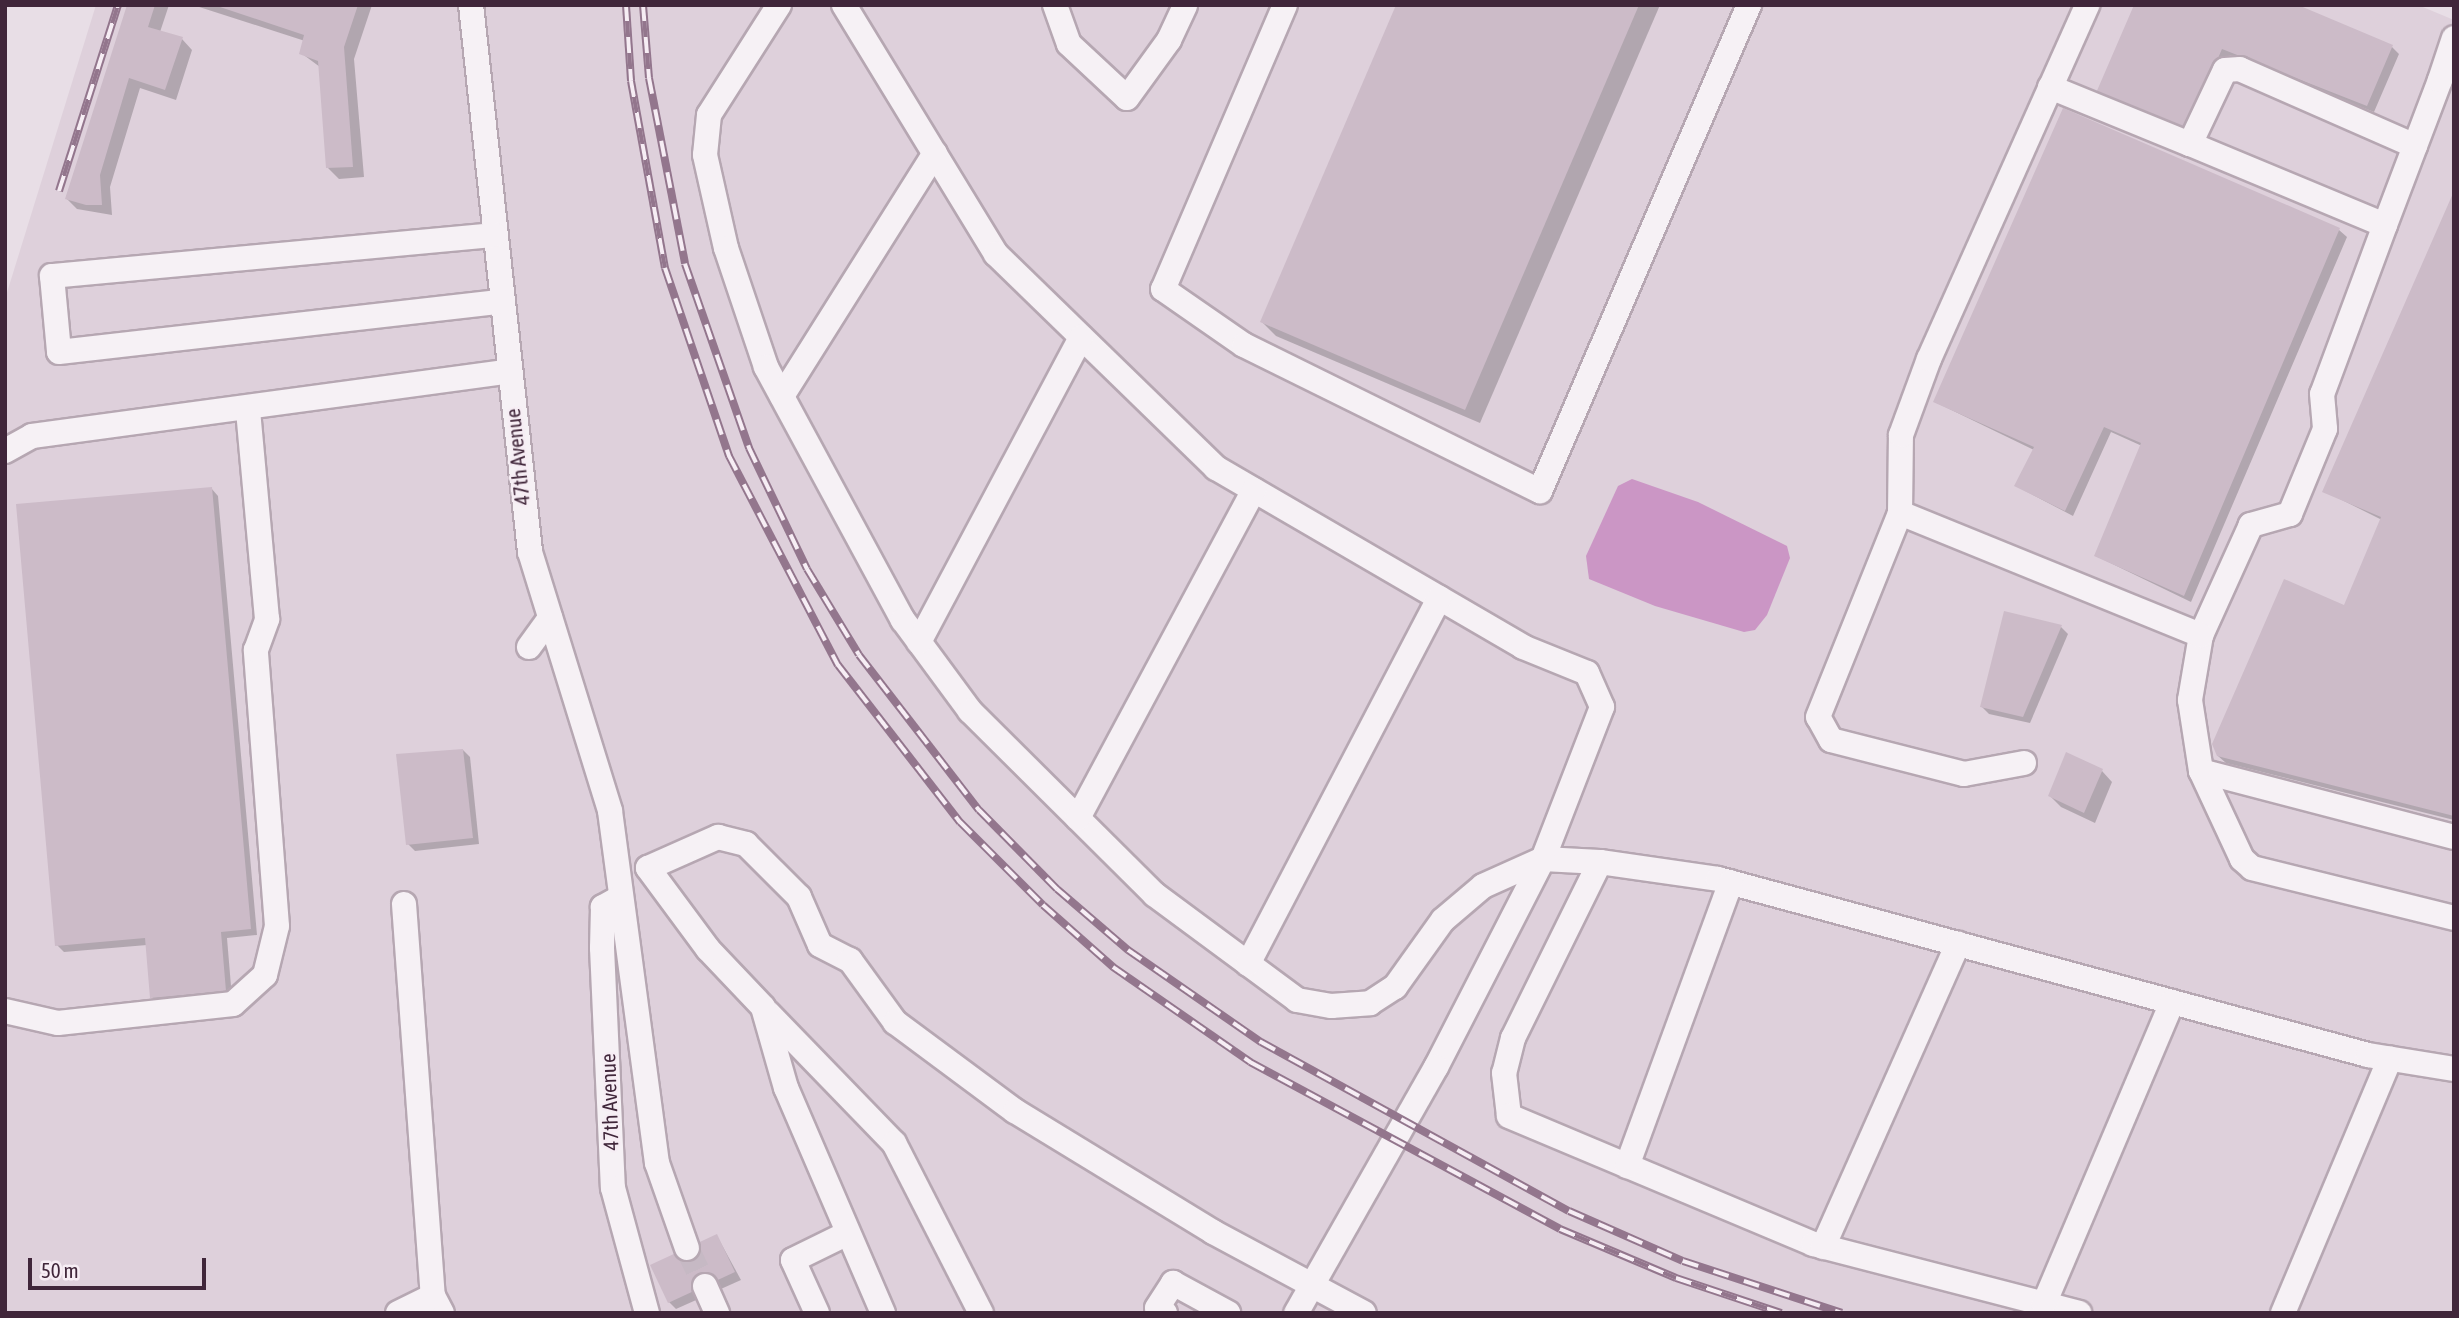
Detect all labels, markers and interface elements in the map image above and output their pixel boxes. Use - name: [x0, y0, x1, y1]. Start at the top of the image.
- street label: 47th Avenue: [499, 407, 535, 507]
- street label: 47th Avenue: [595, 1053, 623, 1151]
- scale bar: [32, 1244, 210, 1288]
- text: 50 m: [41, 1258, 79, 1282]

